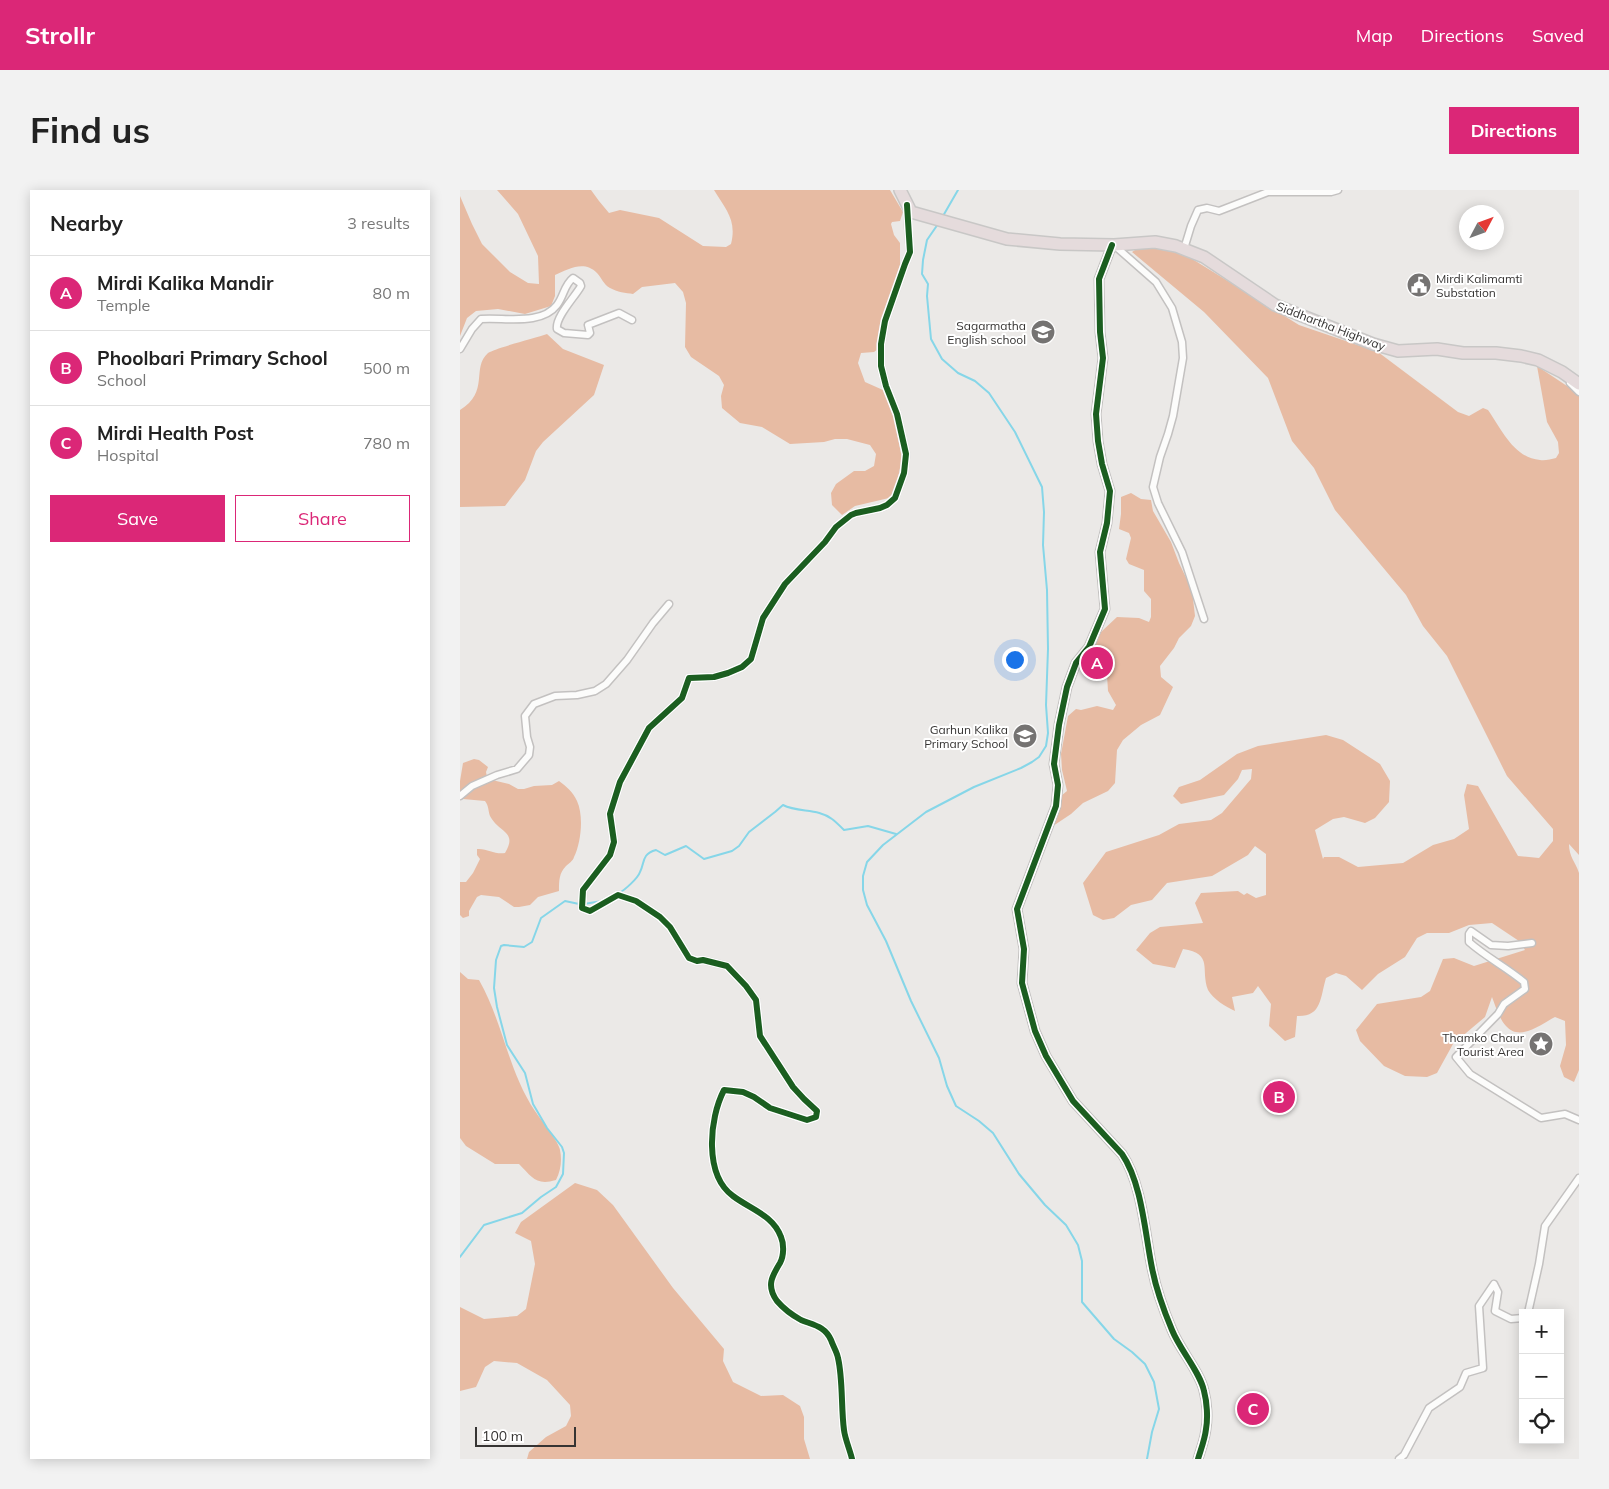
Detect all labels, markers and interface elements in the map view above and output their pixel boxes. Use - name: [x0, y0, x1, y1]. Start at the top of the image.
- text: Strollr: [25, 20, 95, 50]
- text: Map: [1356, 24, 1393, 47]
- text: Directions: [1421, 24, 1504, 47]
- text: Saved: [1532, 24, 1584, 47]
- button: Directions: [1449, 107, 1579, 154]
- text: Find us: [30, 108, 150, 152]
- north arrow: [1459, 205, 1504, 250]
- text: Nearby: [50, 210, 123, 236]
- text: 3 results: [347, 213, 410, 233]
- text: Mirdi Kalika Mandir: [97, 271, 273, 295]
- place label: Mirdi Kalimamti Substation: [1436, 271, 1523, 300]
- public building icon: Mirdi Kalimamti Substation: [1406, 272, 1432, 298]
- text: A: [60, 283, 72, 303]
- text: 80 m: [373, 283, 410, 303]
- text: Temple: [97, 295, 150, 315]
- street label: Siddhartha Highway: [1275, 298, 1388, 354]
- place label: Sagarmatha English school: [947, 318, 1026, 347]
- school or university icon: Sagarmatha English school: [1030, 319, 1056, 345]
- text: Phoolbari Primary School: [97, 346, 328, 370]
- text: B: [60, 358, 72, 378]
- text: 500 m: [363, 358, 410, 378]
- text: School: [97, 370, 146, 390]
- text: Mirdi Health Post: [97, 421, 254, 445]
- text: C: [61, 433, 71, 453]
- text: 780 m: [363, 433, 410, 453]
- text: Hospital: [97, 445, 159, 465]
- button: Save: [50, 495, 225, 542]
- button: Share: [235, 495, 410, 542]
- pin: A: [1081, 644, 1113, 682]
- your location: [1002, 647, 1028, 673]
- place label: Garhun Kalika Primary School: [924, 722, 1008, 751]
- school or university icon: Garhun Kalika Primary School: [1012, 723, 1038, 749]
- place label: Thamko Chaur Tourist Area: [1442, 1030, 1525, 1059]
- place icon: Thamko Chaur Tourist Area: [1528, 1031, 1554, 1057]
- pin: B: [1263, 1078, 1295, 1116]
- map controls: [1519, 1309, 1564, 1444]
- button: +: [1519, 1309, 1564, 1354]
- button: −: [1519, 1354, 1564, 1399]
- pin: C: [1237, 1390, 1269, 1428]
- button: locate: [1519, 1399, 1564, 1444]
- scale bar: [475, 1424, 576, 1447]
- text: 100 m: [482, 1427, 523, 1445]

